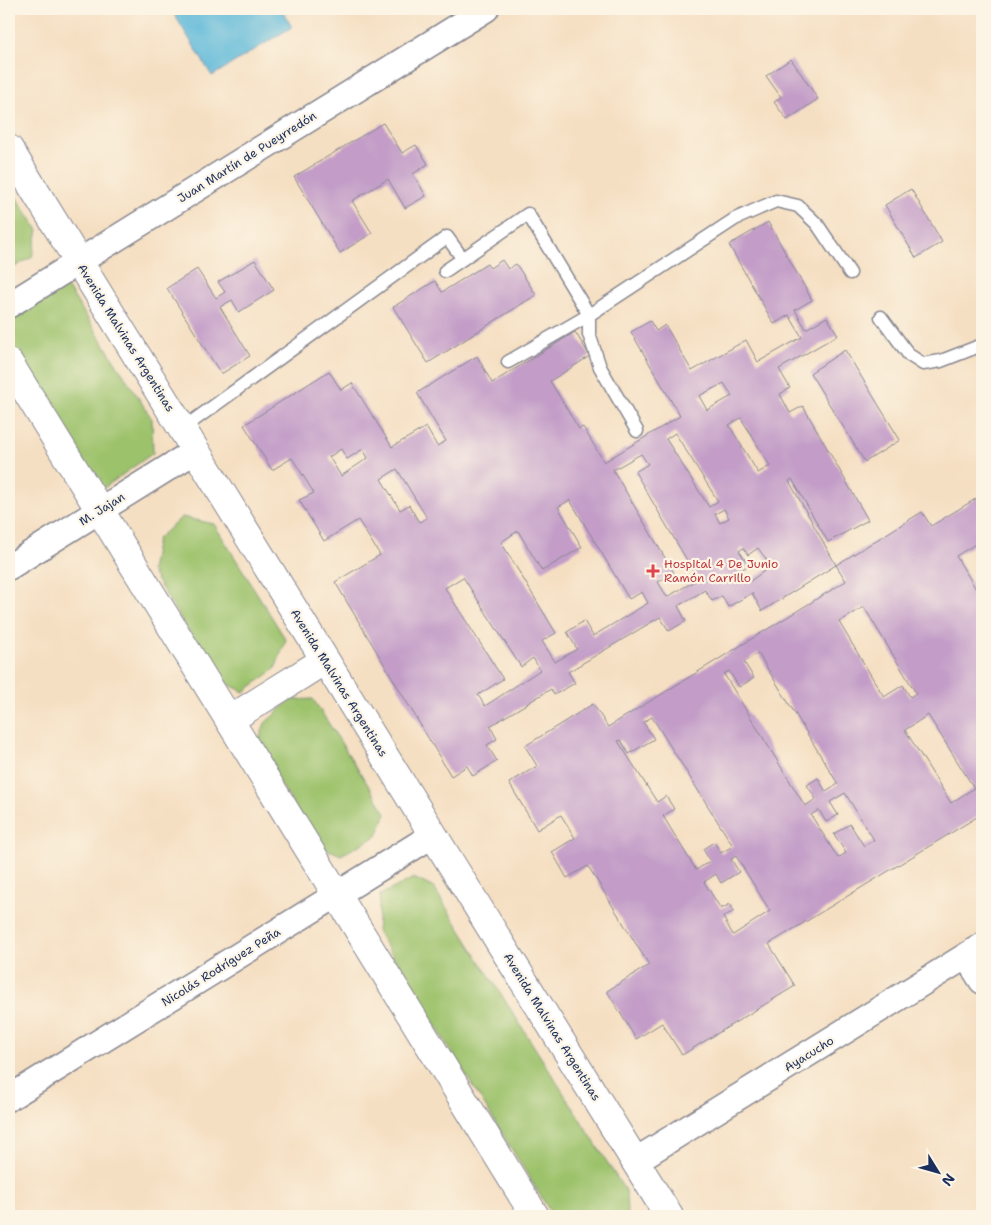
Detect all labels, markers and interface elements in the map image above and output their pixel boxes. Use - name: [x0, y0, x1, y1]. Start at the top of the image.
- street label: Juan Martín de Pueyrredón: [175, 108, 319, 206]
- street label: Avenida Malvinas Argentinas: [74, 261, 178, 415]
- street label: M. Jajan: [76, 489, 128, 529]
- place label: Hospital 4 De Junio Ramón Carrillo: [664, 556, 778, 586]
- marker: Hospital 4 De Junio Ramón Carrillo: [646, 564, 660, 578]
- street label: Avenida Malvinas Argentinas: [287, 606, 391, 760]
- street label: Nicolás Rodríguez Peña: [158, 923, 284, 1010]
- street label: Avenida Malvinas Argentinas: [500, 950, 604, 1104]
- street label: Ayacucho: [781, 1032, 837, 1076]
- north arrow: [914, 1148, 964, 1198]
- text: N: [938, 1170, 959, 1190]

